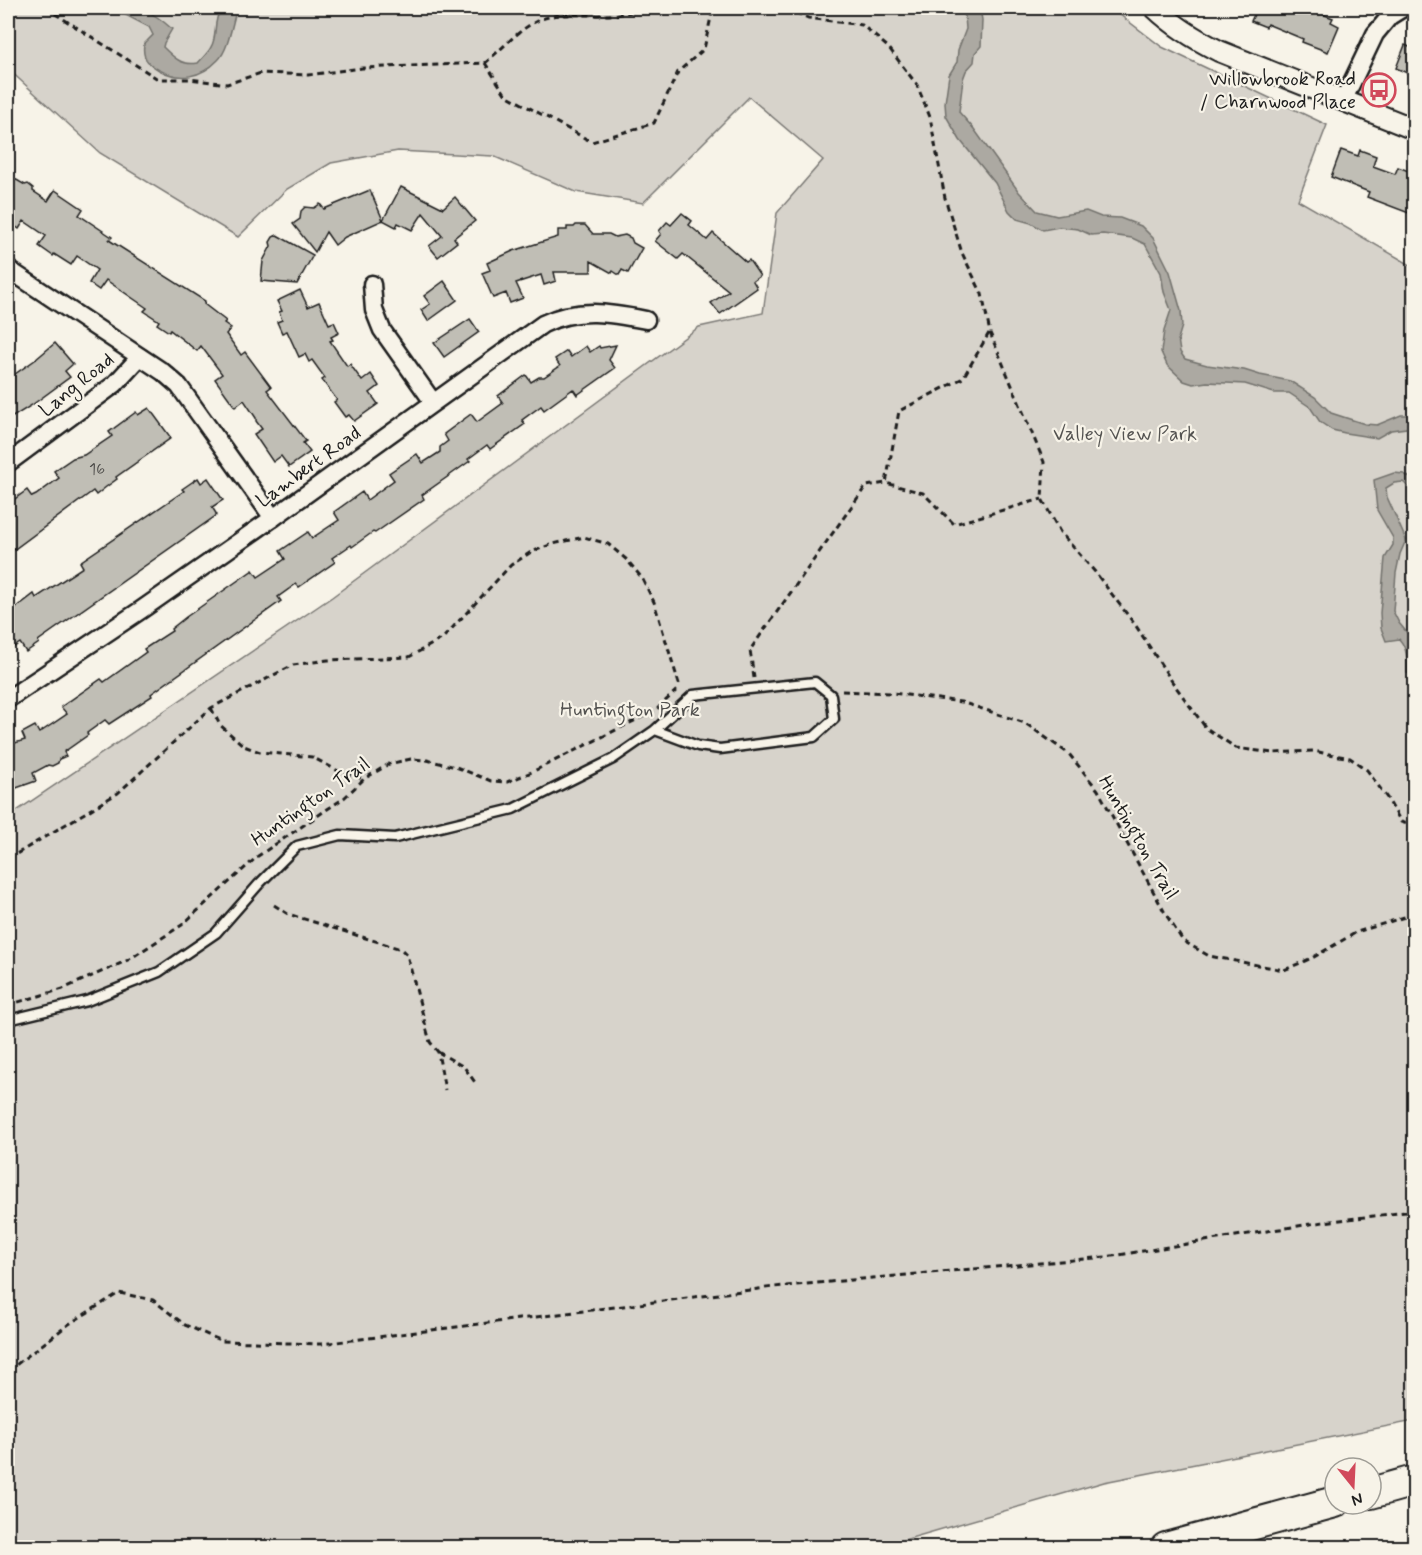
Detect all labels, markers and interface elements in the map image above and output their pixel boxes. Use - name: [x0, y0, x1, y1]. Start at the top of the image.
- place label: Willowbrook Road / Charnwood Place: [1200, 66, 1356, 116]
- bus stop icon: Willowbrook Road / Charnwood Place: [1361, 72, 1397, 108]
- street label: Lang Road: [34, 347, 121, 424]
- street label: Lambert Road: [251, 420, 367, 514]
- park label: Valley View Park: [1053, 421, 1197, 448]
- house number: 16: [89, 459, 105, 480]
- park label: Huntington Park: [560, 697, 700, 726]
- street label: Huntington Trail: [246, 751, 377, 855]
- street label: Huntington Trail: [1089, 771, 1184, 906]
- north arrow: [1323, 1456, 1383, 1516]
- text: N: [1349, 1487, 1365, 1510]

